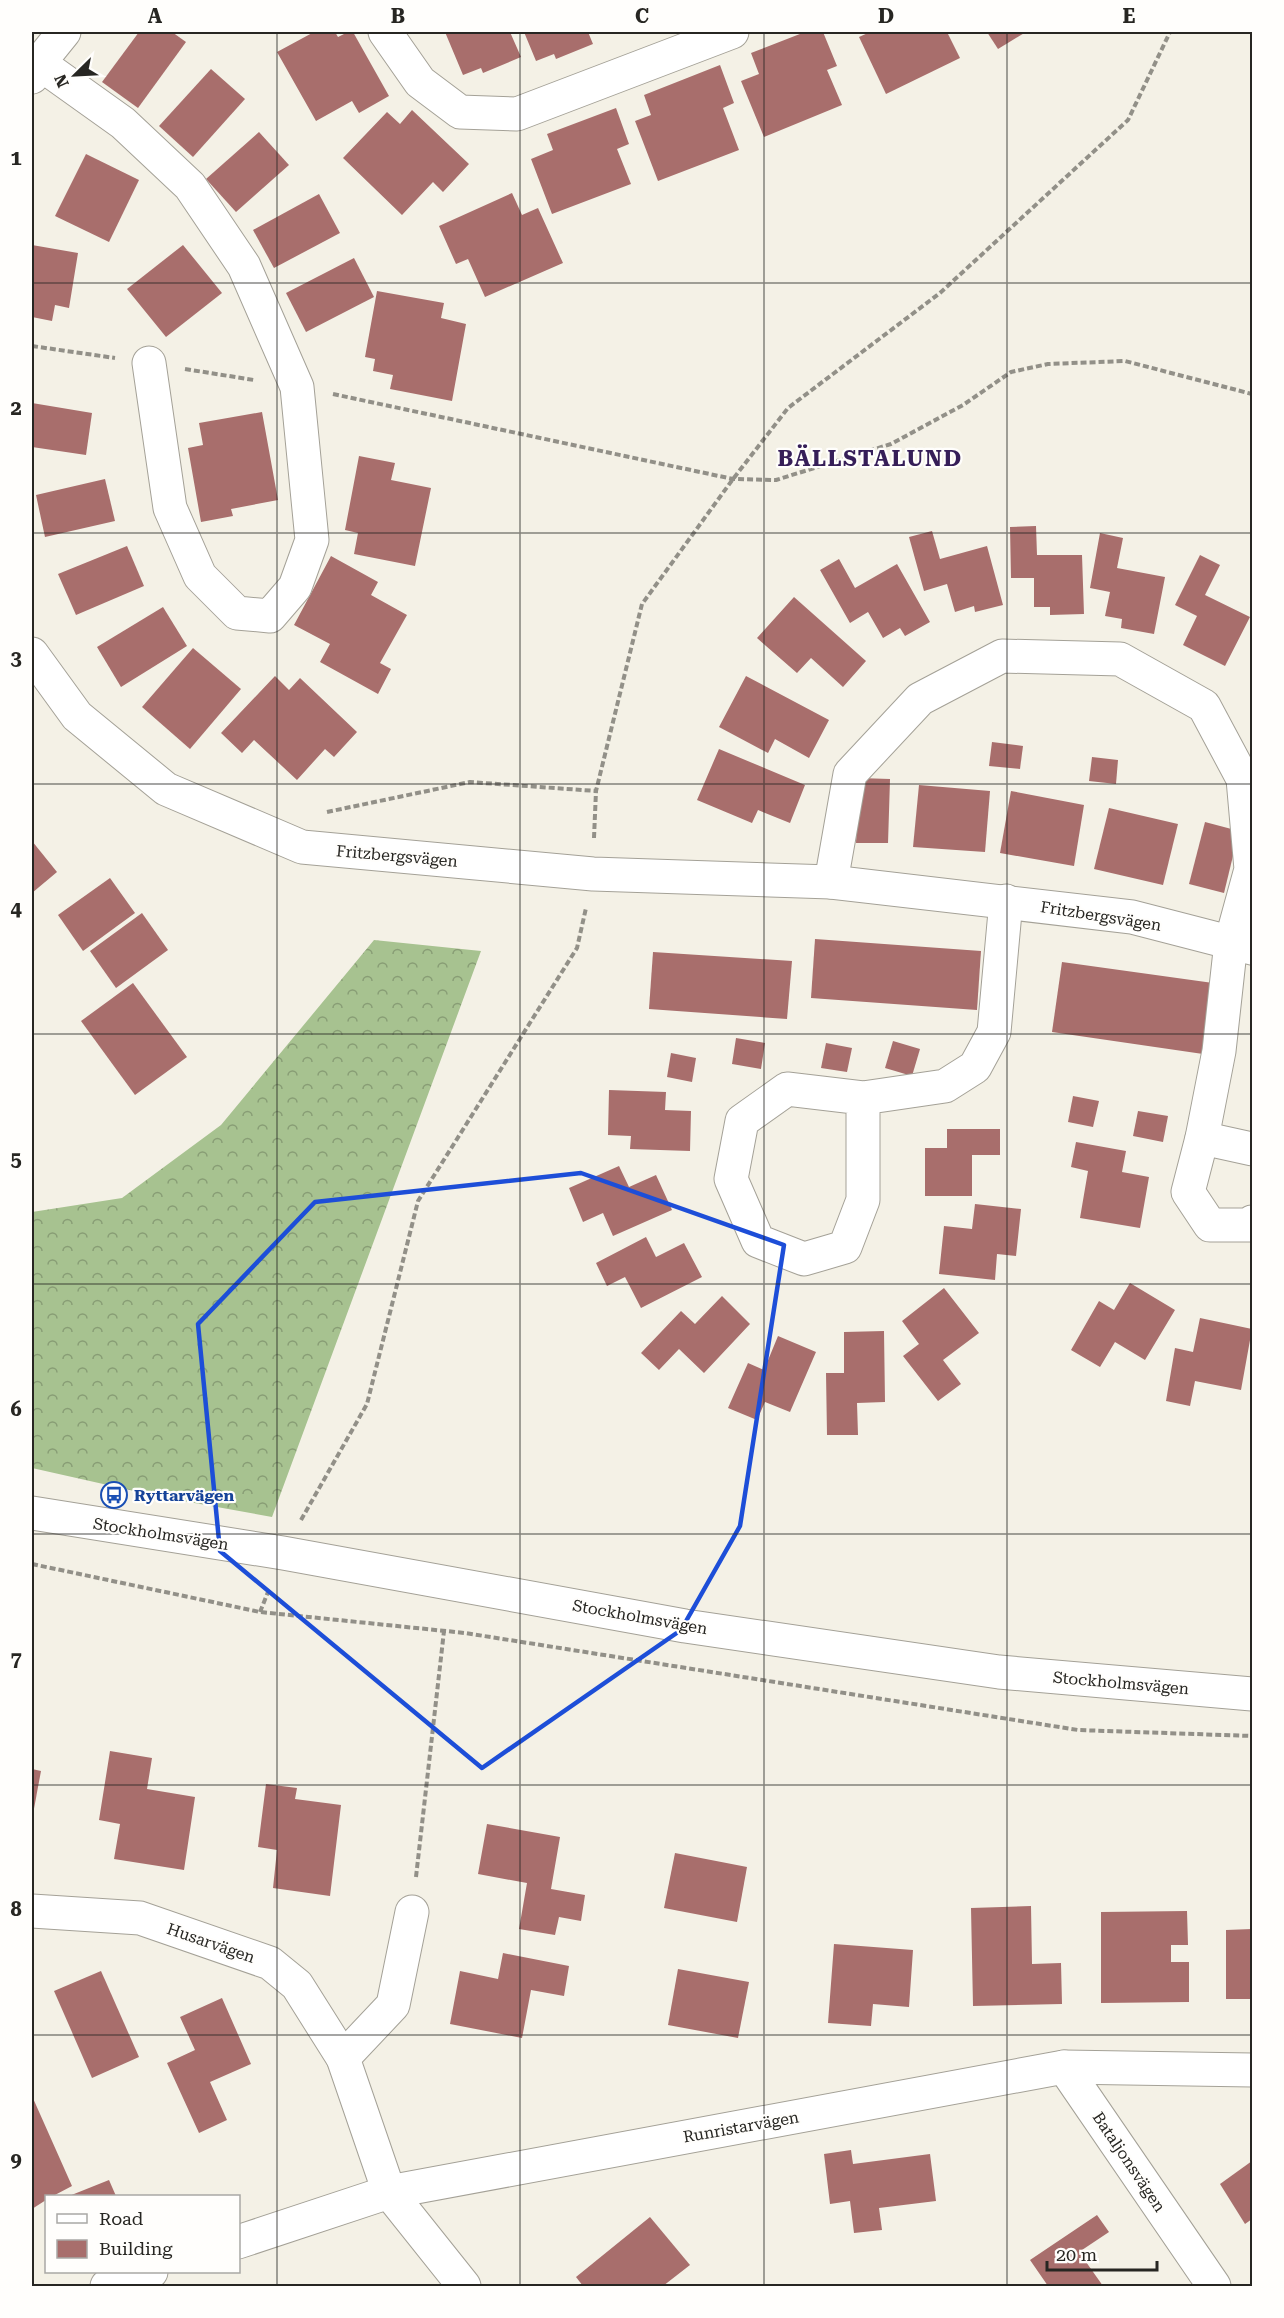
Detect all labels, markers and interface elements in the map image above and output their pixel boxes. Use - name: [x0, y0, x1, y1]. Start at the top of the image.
- text: A: [148, 4, 163, 28]
- text: B: [391, 4, 405, 28]
- text: C: [635, 4, 649, 28]
- text: D: [878, 4, 894, 28]
- text: E: [1123, 4, 1136, 28]
- north arrow: [45, 45, 105, 105]
- text: N: [51, 71, 73, 90]
- text: 1: [10, 146, 22, 170]
- text: 2: [10, 396, 22, 420]
- district label: BÄLLSTALUND: [777, 444, 963, 471]
- text: 3: [10, 646, 22, 670]
- street label: Fritzbergsvägen: [335, 841, 459, 871]
- text: 4: [10, 897, 22, 921]
- street label: Fritzbergsvägen: [1039, 897, 1163, 935]
- text: 5: [10, 1147, 22, 1171]
- text: 6: [10, 1397, 22, 1421]
- bus stop icon: Ryttarvägen: [99, 1480, 129, 1510]
- place label: Ryttarvägen: [134, 1486, 234, 1505]
- street label: Stockholmsvägen: [92, 1514, 230, 1554]
- street label: Stockholmsvägen: [571, 1596, 709, 1638]
- text: 7: [10, 1647, 22, 1671]
- street label: Stockholmsvägen: [1052, 1668, 1190, 1698]
- text: 8: [10, 1897, 22, 1921]
- street label: Husarvägen: [165, 1919, 257, 1967]
- street label: Runristarvägen: [682, 2107, 800, 2147]
- street label: Bataljonsvägen: [1089, 2108, 1169, 2216]
- text: 9: [10, 2148, 22, 2172]
- legend: [45, 2195, 240, 2273]
- text: Road: [99, 2208, 144, 2229]
- scale bar: [1047, 2234, 1156, 2272]
- text: Building: [99, 2238, 173, 2259]
- text: 20 m: [1056, 2244, 1097, 2265]

